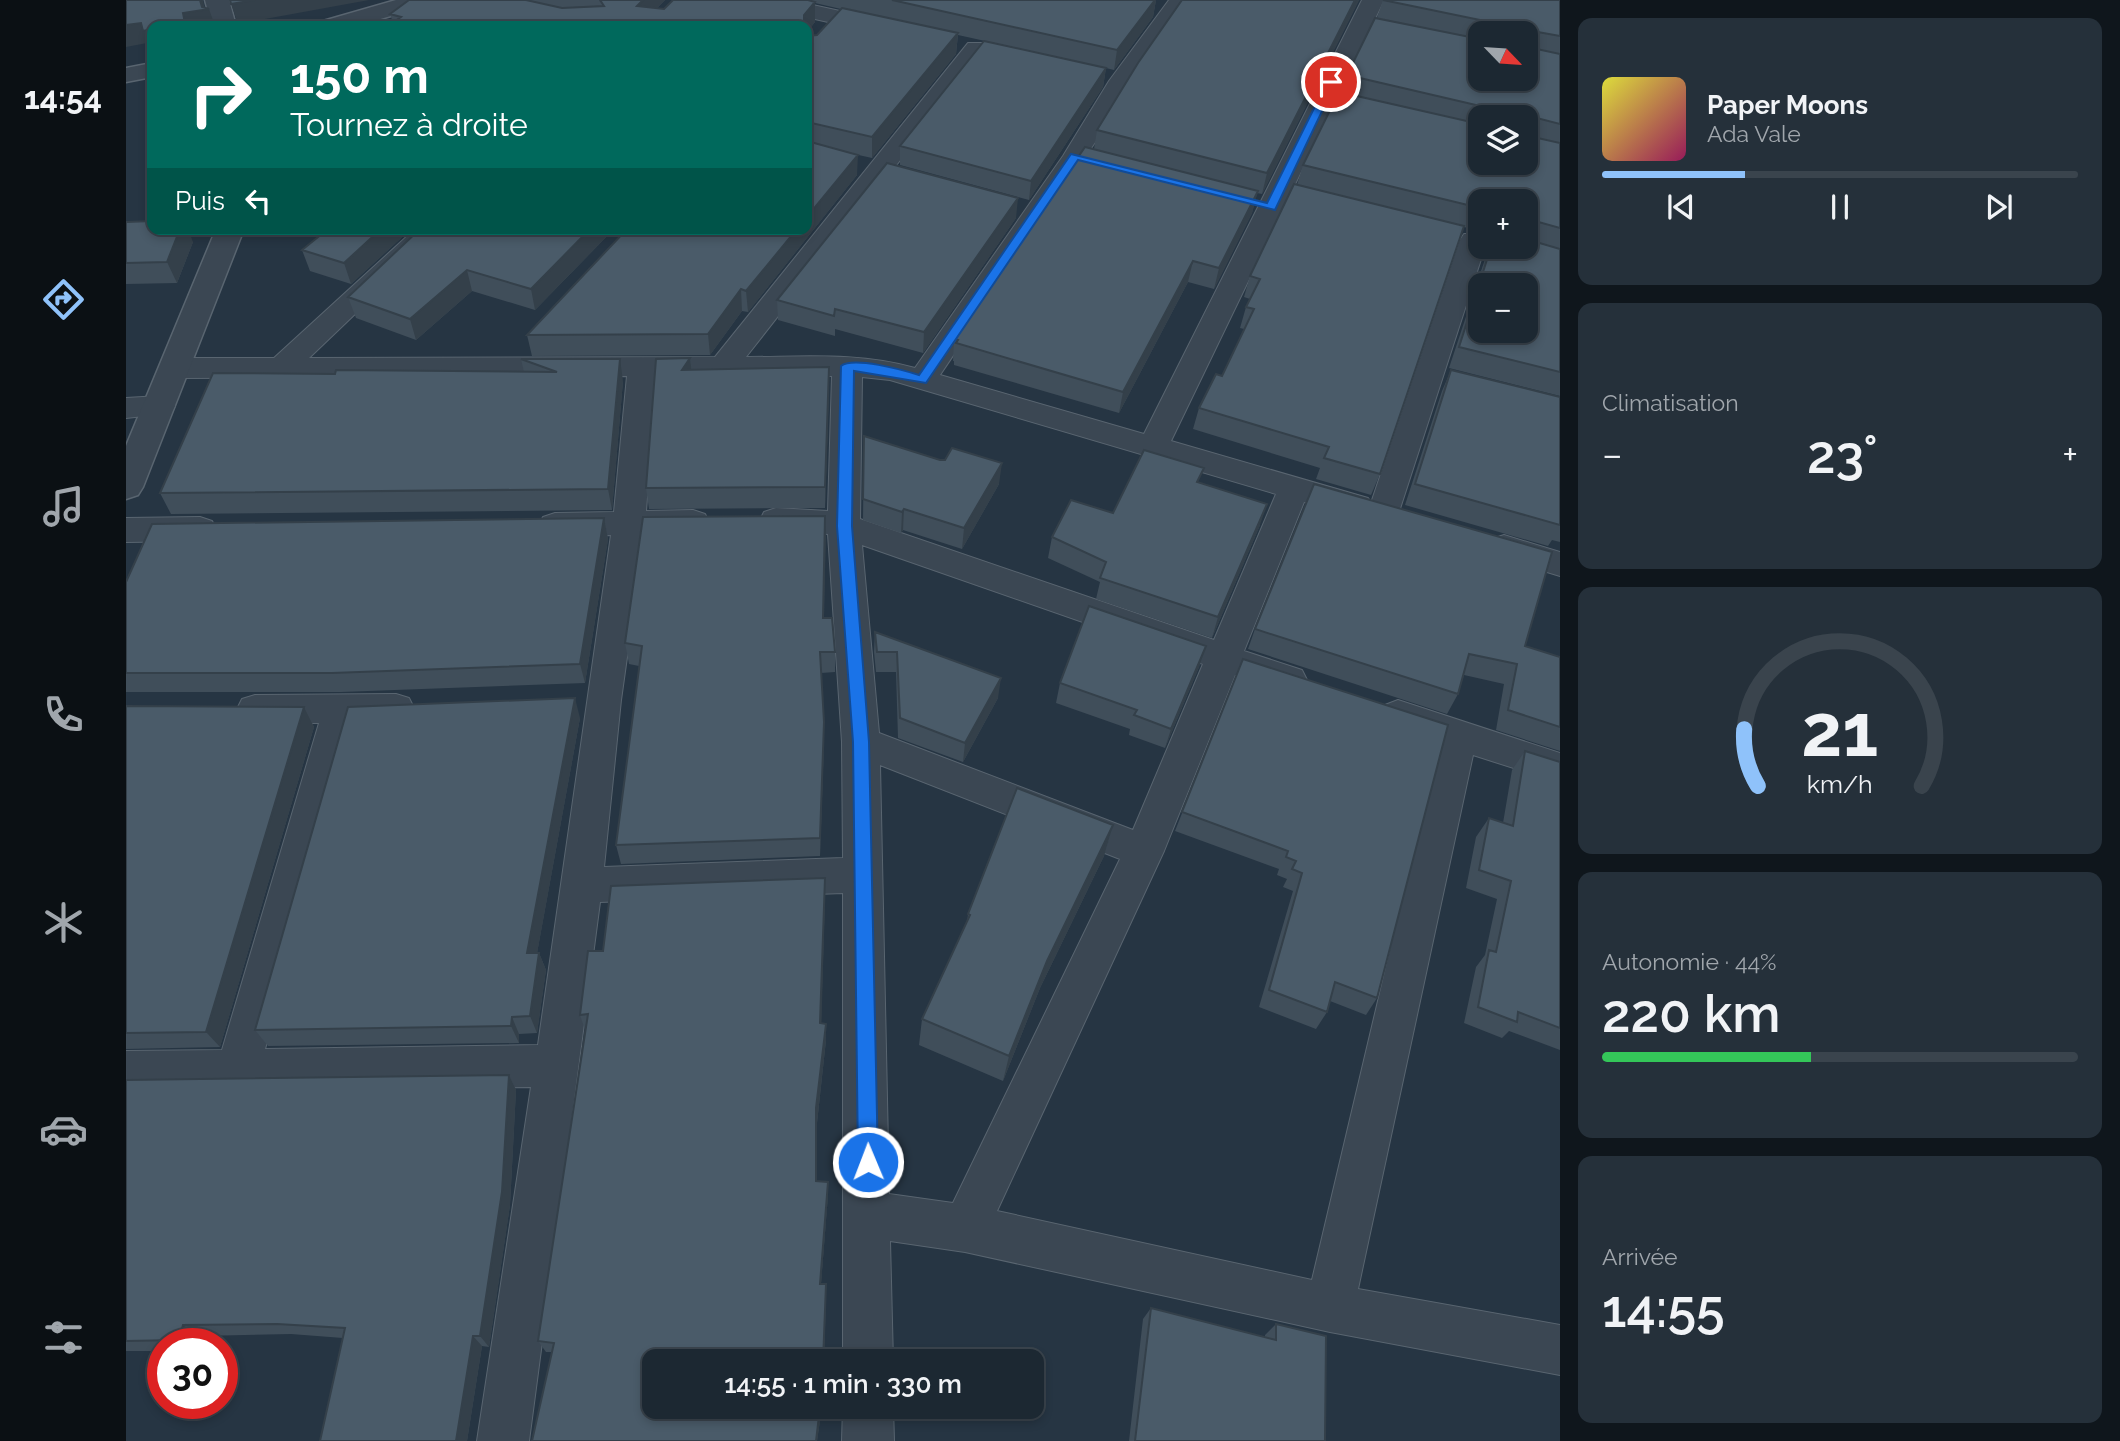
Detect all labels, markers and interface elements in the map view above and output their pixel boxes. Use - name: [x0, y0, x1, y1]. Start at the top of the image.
- north arrow: [1468, 21, 1538, 91]
- map controls: [1468, 21, 1538, 343]
- text: 150 m: [290, 47, 429, 104]
- icon: right: [175, 49, 266, 140]
- pin: [1301, 52, 1361, 112]
- icon: arrive: [1312, 63, 1350, 101]
- text: 14:54: [24, 79, 102, 116]
- text: Paper Moons: [1707, 90, 1868, 120]
- button: layers: [1468, 105, 1538, 175]
- text: Tournez à droite: [290, 106, 528, 143]
- text: Ada Vale: [1707, 120, 1801, 147]
- icon: left: [239, 182, 277, 220]
- text: Puis: [175, 186, 225, 216]
- icon: previous: [1662, 188, 1700, 226]
- icon: pause: [1821, 188, 1859, 226]
- icon: next: [1980, 188, 2018, 226]
- button: +: [1468, 189, 1538, 259]
- button: −: [1468, 273, 1538, 343]
- icon: directions: [39, 275, 88, 324]
- text: Climatisation: [1602, 389, 1739, 416]
- text: 23°: [1807, 424, 1878, 485]
- text: −: [1602, 432, 1622, 477]
- text: +: [2062, 432, 2078, 477]
- icon: music: [39, 482, 88, 531]
- text: 21: [1801, 689, 1879, 774]
- icon: phone: [39, 690, 88, 739]
- text: km/h: [1807, 769, 1873, 799]
- icon: climate: [39, 898, 88, 947]
- text: Autonomie · 44%: [1602, 948, 1777, 975]
- text: 220 km: [1602, 983, 1781, 1044]
- icon: car: [39, 1105, 88, 1154]
- position arrow: [831, 1125, 905, 1199]
- text: Arrivée: [1602, 1243, 1678, 1270]
- text: 14:55: [1602, 1278, 1725, 1339]
- icon: filters: [39, 1313, 88, 1362]
- speed limit sign: 30: [147, 1328, 238, 1419]
- text: 14:55 · 1 min · 330 m: [724, 1369, 962, 1399]

